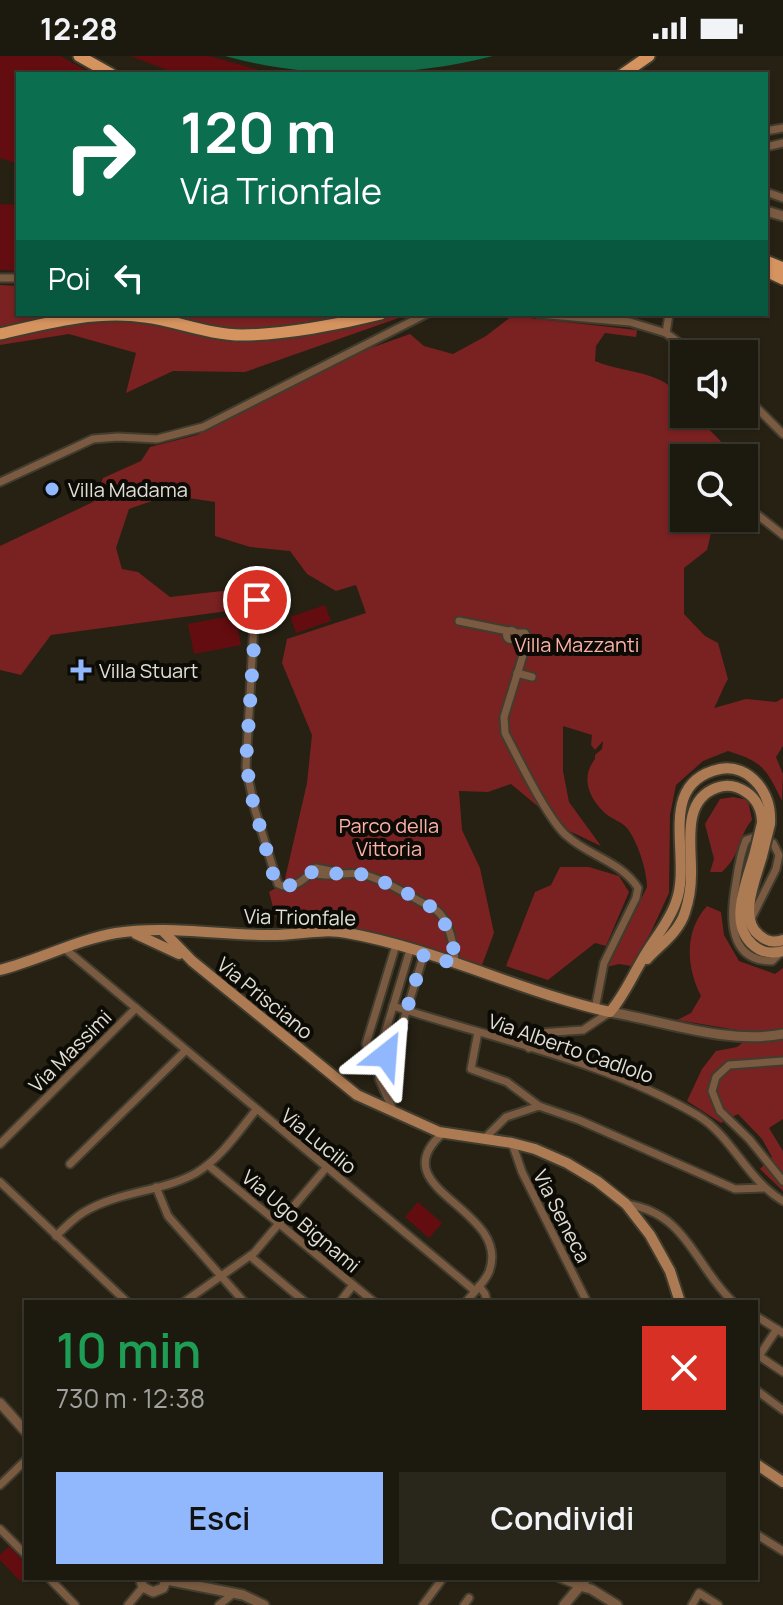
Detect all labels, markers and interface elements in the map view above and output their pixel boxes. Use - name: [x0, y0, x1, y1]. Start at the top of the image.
- text: 12:28: [40, 8, 118, 49]
- text: 120 m: [180, 93, 336, 170]
- icon: right: [48, 104, 152, 208]
- text: Via Trionfale: [180, 166, 382, 215]
- icon: left: [107, 256, 151, 300]
- text: Poi: [48, 258, 91, 299]
- map controls: [670, 340, 758, 532]
- button: sound: [670, 340, 758, 428]
- button: search: [670, 444, 758, 532]
- place label: Villa Madama: [68, 476, 188, 503]
- marker: Villa Madama: [43, 480, 61, 498]
- pin: [223, 566, 291, 634]
- icon: arrive: [235, 578, 279, 622]
- park label: Villa Mazzanti: [515, 631, 639, 658]
- place label: Villa Stuart: [99, 657, 198, 684]
- marker: Villa Stuart: [70, 659, 92, 681]
- park label: Parco della Vittoria: [339, 812, 439, 862]
- street label: Via Trionfale: [244, 903, 356, 931]
- street label: Via Prisciano: [211, 951, 319, 1045]
- street label: Via Massimi: [23, 1004, 117, 1098]
- street label: Via Alberto Cadlolo: [485, 1007, 657, 1089]
- position arrow: [344, 1013, 428, 1097]
- street label: Via Lucilio: [275, 1102, 363, 1180]
- street label: Via Ugo Bignami: [236, 1164, 366, 1278]
- street label: Via Seneca: [527, 1165, 597, 1267]
- text: 10 min: [56, 1317, 201, 1382]
- button: close: [642, 1326, 726, 1410]
- text: 730 m · 12:38: [56, 1380, 205, 1416]
- button: Esci: [56, 1472, 383, 1564]
- button: Condividi: [399, 1472, 726, 1564]

